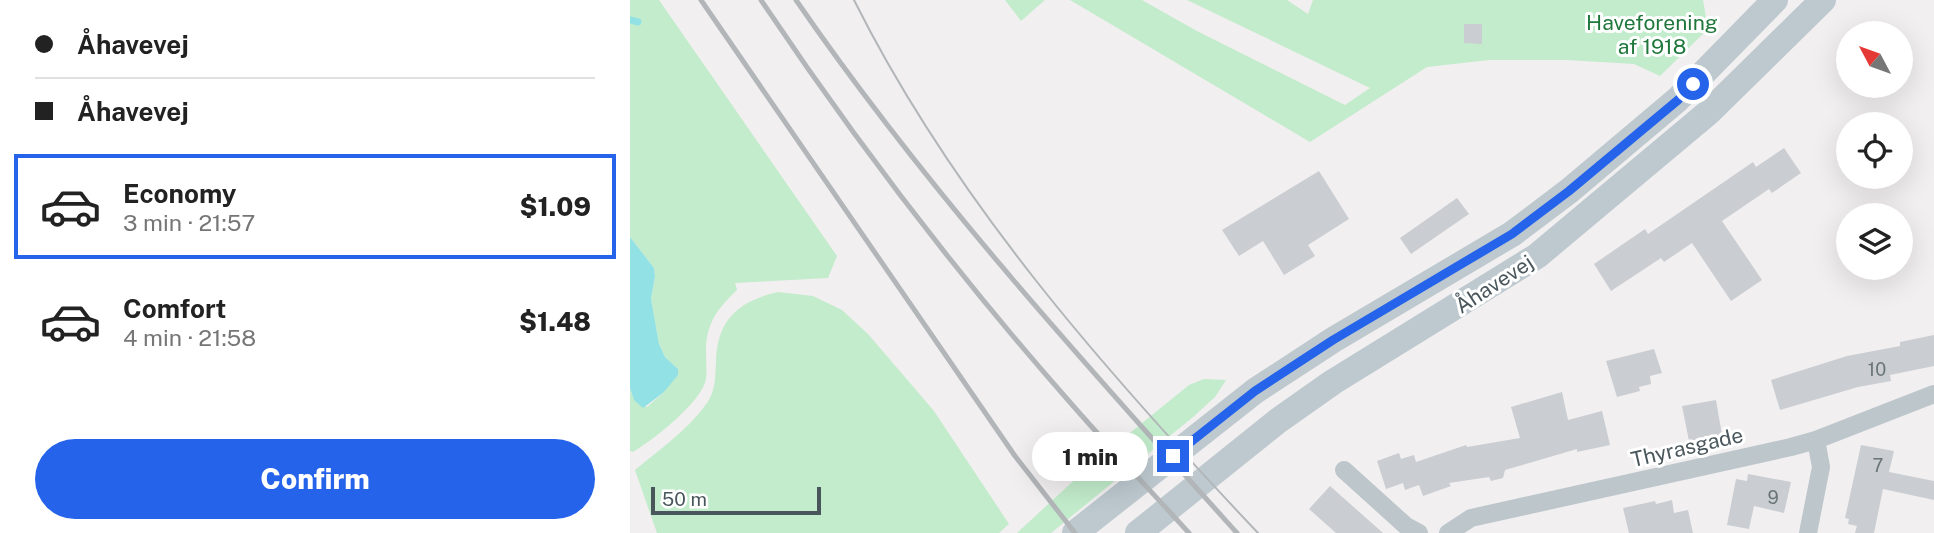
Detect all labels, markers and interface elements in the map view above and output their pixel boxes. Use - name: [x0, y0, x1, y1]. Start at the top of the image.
- park label: Haveforening af 1918: [1586, 10, 1718, 59]
- north arrow: [1836, 21, 1913, 98]
- map controls: [1836, 21, 1913, 280]
- text: Åhavevej: [77, 29, 189, 60]
- route start: [1677, 68, 1709, 100]
- text: Åhavevej: [77, 96, 189, 127]
- button: locate: [1836, 112, 1913, 189]
- icon: car: [39, 175, 102, 238]
- text: Economy: [123, 178, 236, 209]
- text: $1.09: [519, 191, 591, 222]
- button: layers: [1836, 203, 1913, 280]
- text: 3 min · 21:57: [123, 209, 255, 236]
- street label: Åhavevej: [1450, 249, 1538, 318]
- icon: car: [39, 290, 102, 353]
- text: Comfort: [123, 293, 226, 324]
- text: $1.48: [519, 306, 591, 337]
- text: 4 min · 21:58: [123, 324, 256, 351]
- house number: 10: [1868, 359, 1886, 380]
- street label: Thyrasgade: [1629, 422, 1745, 472]
- callout: 1 min: [1033, 432, 1148, 480]
- button: Confirm: [35, 439, 595, 519]
- route end: [1157, 440, 1189, 472]
- text: 1 min: [1062, 443, 1118, 470]
- house number: 7: [1873, 455, 1883, 476]
- scale bar: [651, 484, 821, 516]
- house number: 9: [1767, 487, 1779, 508]
- text: 50 m: [662, 488, 707, 510]

